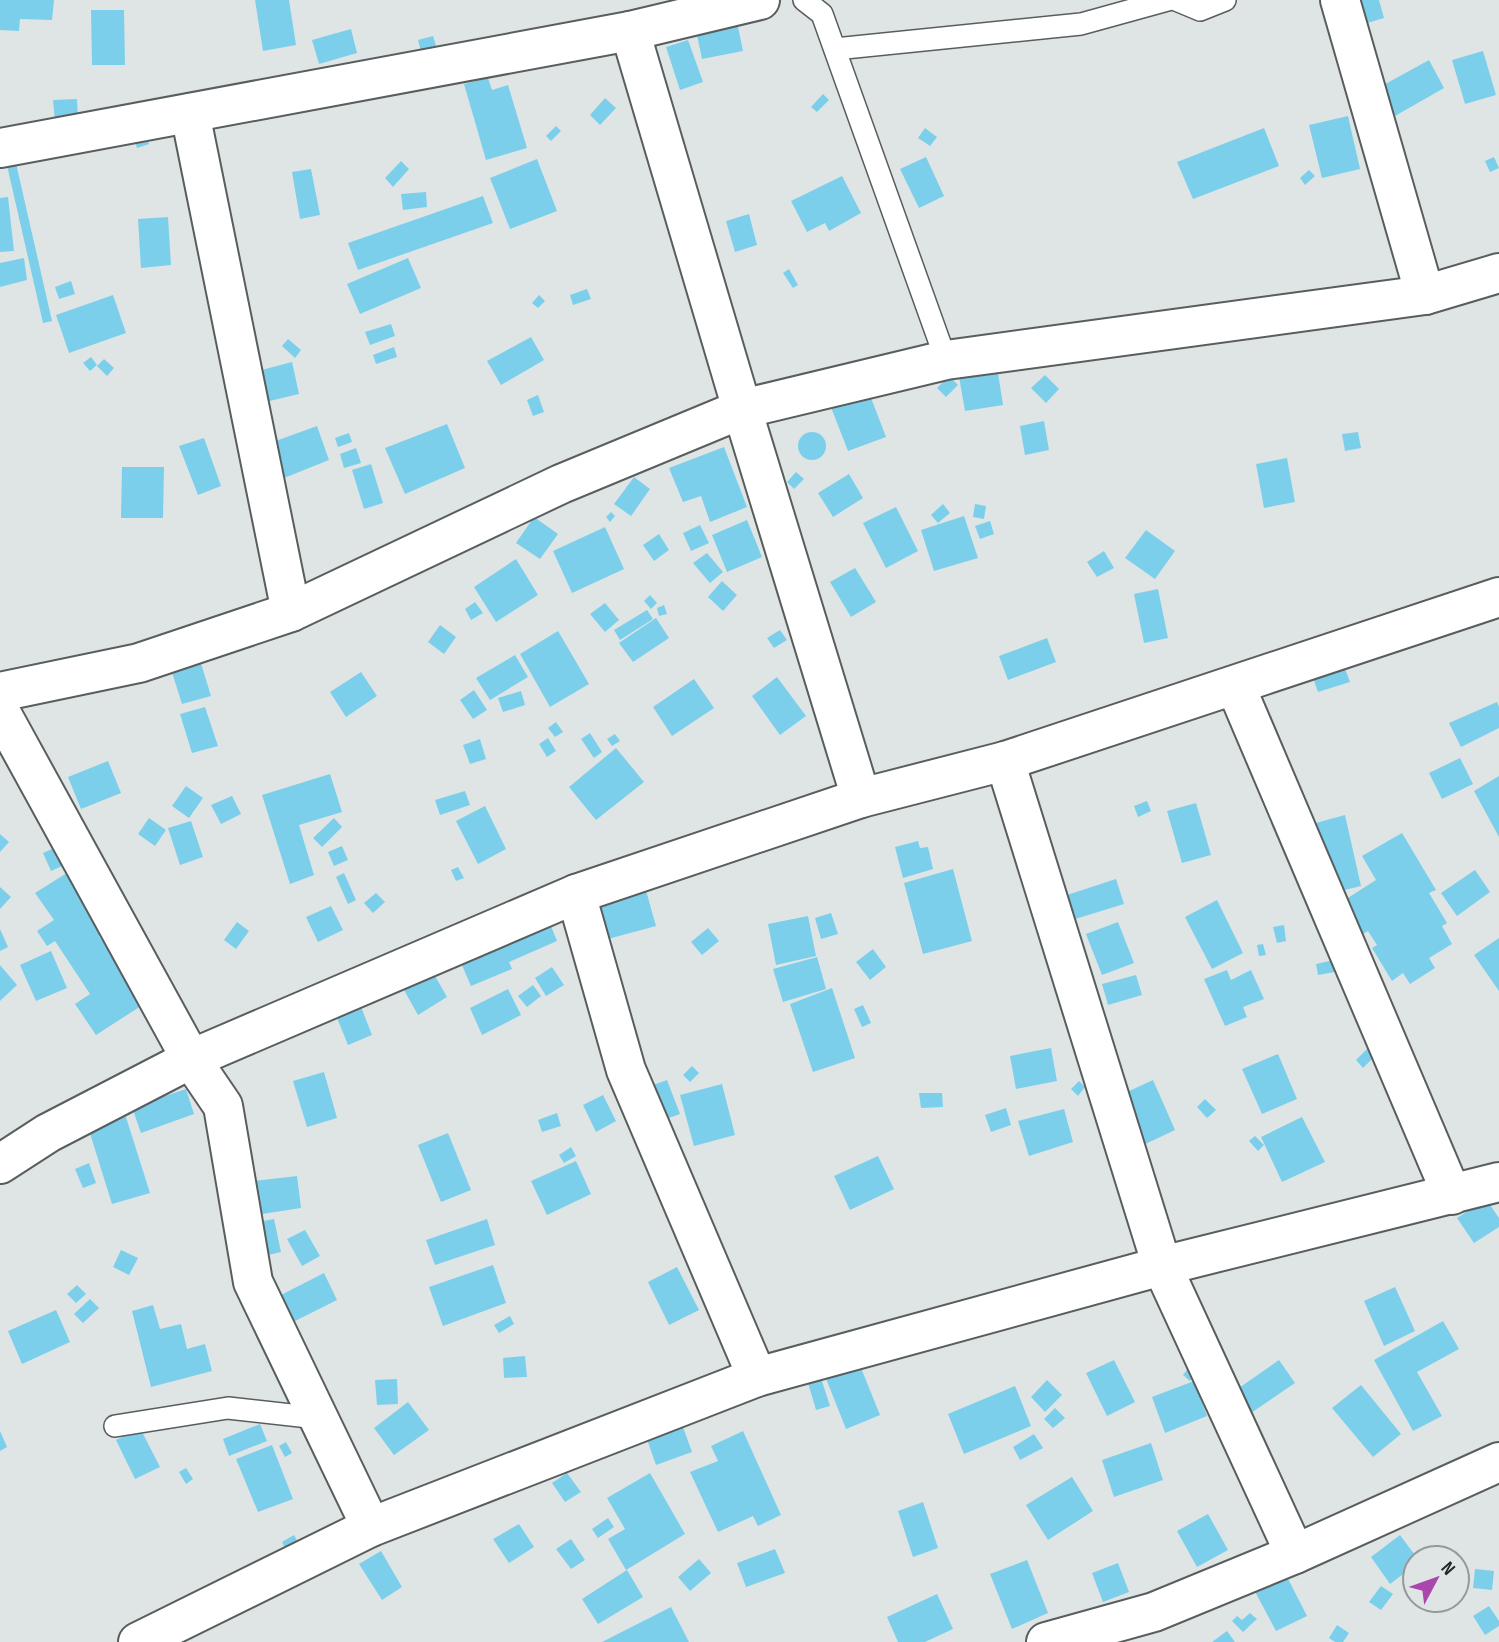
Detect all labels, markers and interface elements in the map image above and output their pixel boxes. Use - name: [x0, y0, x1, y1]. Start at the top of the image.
- north arrow: [1401, 1544, 1471, 1614]
- text: N: [1436, 1557, 1460, 1580]

